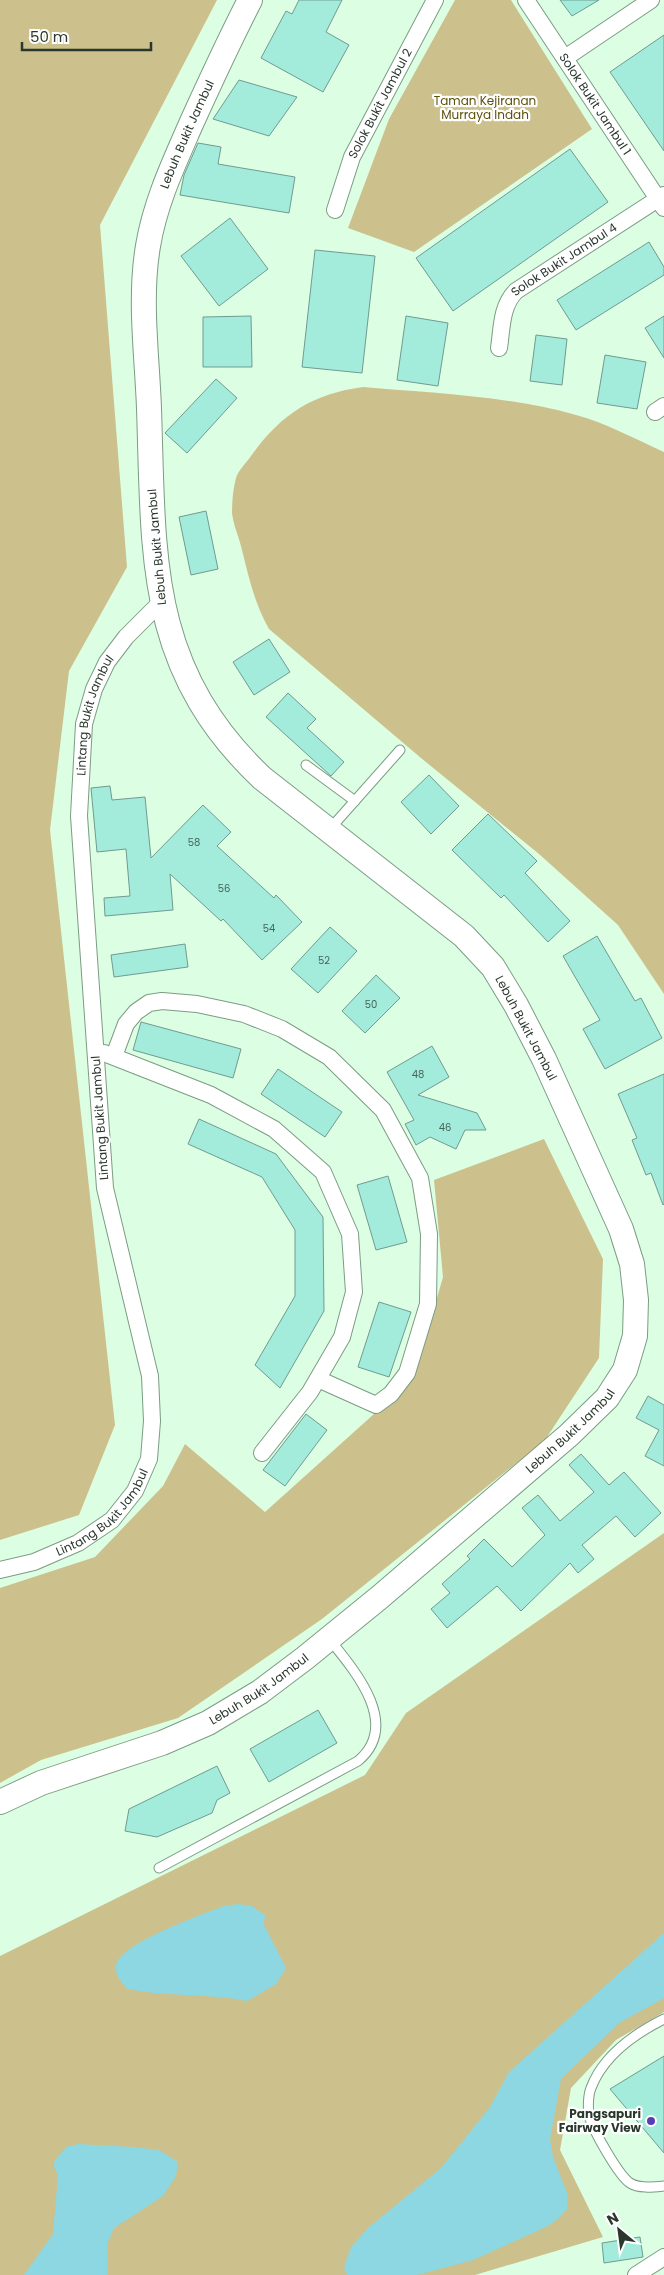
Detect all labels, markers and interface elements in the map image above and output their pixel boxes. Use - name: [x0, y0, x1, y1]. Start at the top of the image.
- scale bar: [22, 20, 151, 52]
- text: 50 m: [30, 26, 68, 47]
- street label: Solok Bukit Jambul 2: [344, 45, 416, 161]
- street label: Solok Bukit Jambul 1: [555, 49, 636, 158]
- street label: Lebuh Bukit Jambul: [156, 77, 218, 191]
- park label: Taman Kejiranan Murraya Indah: [434, 92, 536, 123]
- street label: Solok Bukit Jambul 4: [507, 219, 620, 300]
- street label: Lebuh Bukit Jambul: [143, 488, 170, 606]
- street label: Lintang Bukit Jambul: [72, 651, 117, 776]
- house number: 58: [188, 835, 200, 850]
- house number: 56: [218, 881, 230, 896]
- house number: 54: [263, 921, 275, 936]
- house number: 52: [318, 953, 330, 968]
- street label: Lebuh Bukit Jambul: [492, 972, 561, 1083]
- house number: 50: [365, 997, 377, 1012]
- street label: Lintang Bukit Jambul: [87, 1055, 112, 1181]
- house number: 48: [412, 1067, 424, 1082]
- house number: 46: [439, 1120, 451, 1135]
- street label: Lebuh Bukit Jambul: [522, 1386, 619, 1477]
- street label: Lintang Bukit Jambul: [53, 1466, 152, 1560]
- street label: Lebuh Bukit Jambul: [206, 1649, 312, 1728]
- place label: Pangsapuri Fairway View: [559, 2105, 642, 2136]
- marker: Pangsapuri Fairway View: [645, 2115, 657, 2127]
- north arrow: [594, 2205, 644, 2255]
- text: N: [603, 2207, 622, 2230]

